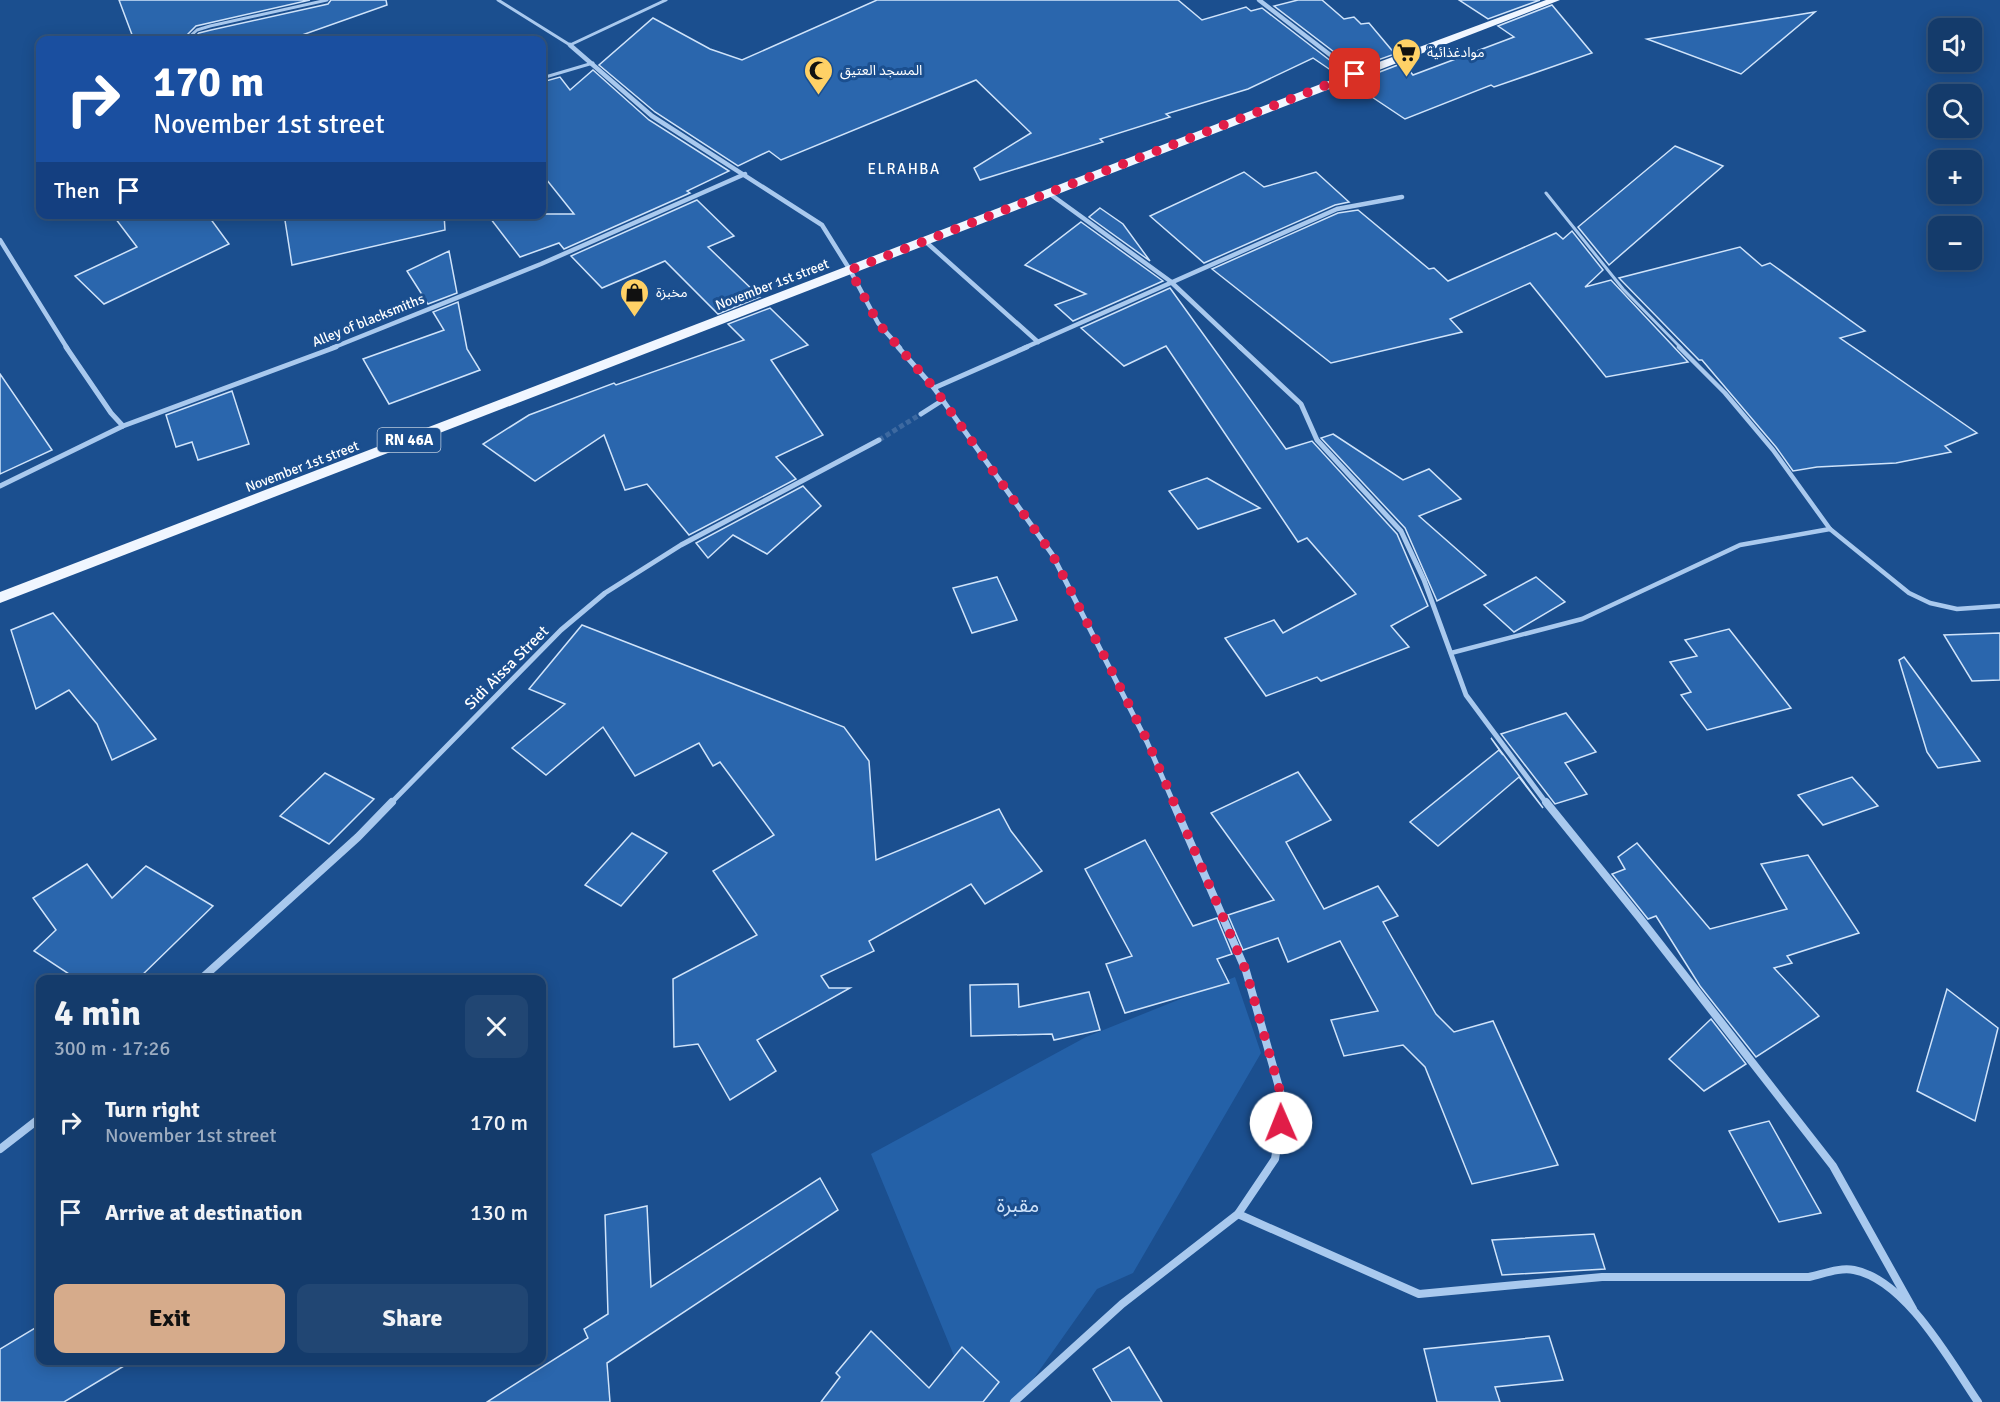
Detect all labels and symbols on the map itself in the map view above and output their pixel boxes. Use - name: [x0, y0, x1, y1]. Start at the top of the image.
- supermarket icon: موادغذائية: [1390, 36, 1422, 78]
- place label: موادغذائية: [1427, 44, 1485, 61]
- pin: [1329, 48, 1380, 99]
- mosque icon: المسجد العتيق: [803, 54, 835, 96]
- place label: المسجد العتيق: [840, 62, 922, 80]
- district label: ELRAHBA: [867, 160, 941, 178]
- street label: November 1st street: [713, 255, 831, 314]
- shop icon: مخبزة: [619, 276, 651, 318]
- place label: مخبزة: [656, 284, 688, 301]
- street label: Alley of blacksmiths: [310, 290, 427, 351]
- road number: RN 46A: [378, 428, 440, 452]
- street label: November 1st street: [243, 437, 361, 496]
- street label: Sidi Aissa Street: [460, 621, 553, 714]
- position arrow: [1249, 1091, 1313, 1155]
- park label: مقبرة: [997, 1193, 1039, 1218]

